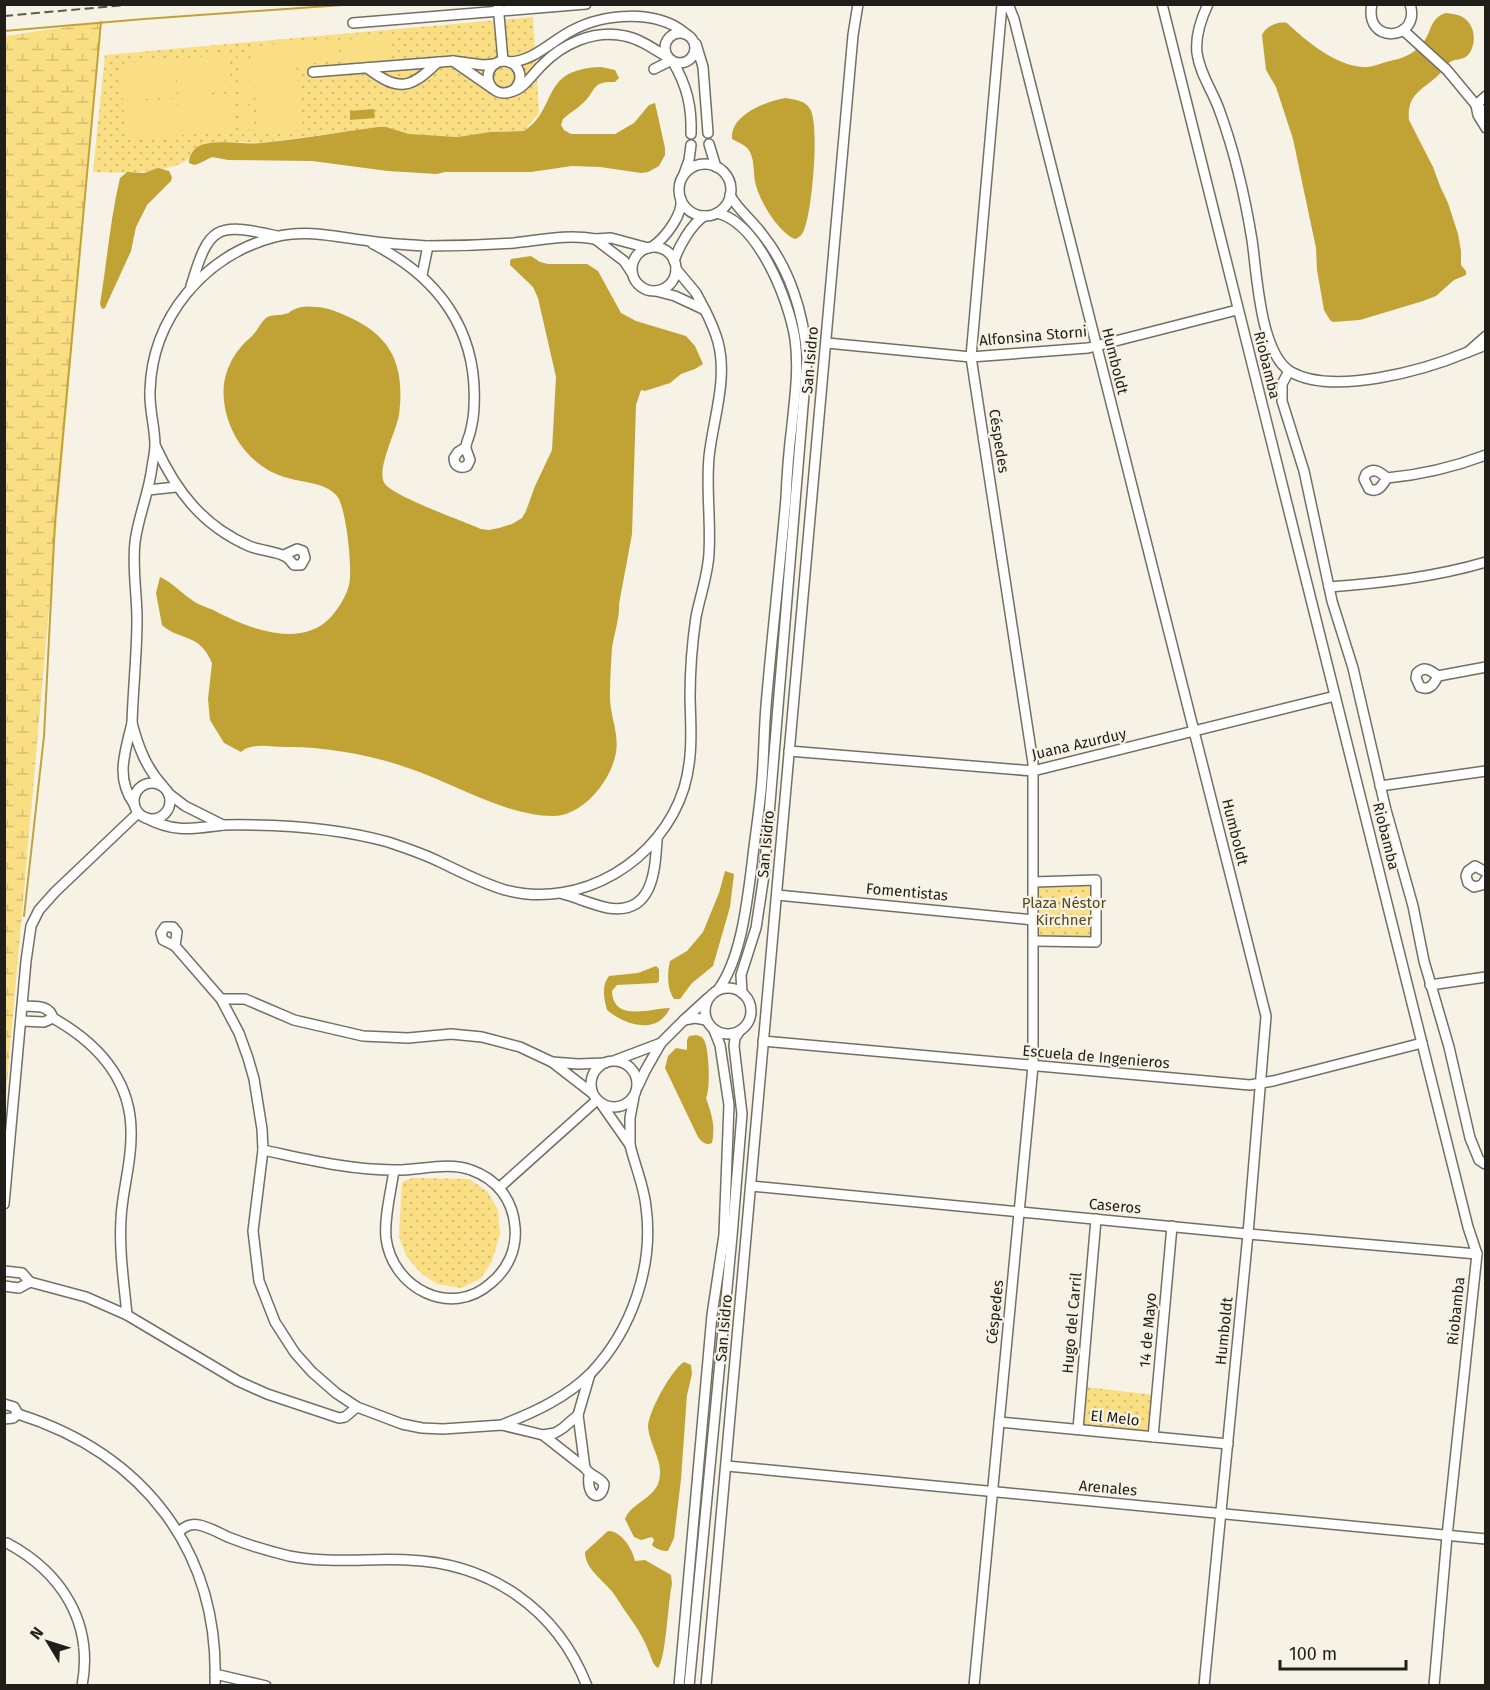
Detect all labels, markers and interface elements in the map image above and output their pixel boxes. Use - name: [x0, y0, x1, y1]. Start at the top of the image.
- street label: Alfonsina Storni: [978, 322, 1088, 350]
- street label: San Isidro: [798, 325, 822, 395]
- street label: Humboldt: [1098, 326, 1132, 397]
- street label: Riobamba: [1250, 329, 1284, 401]
- street label: Céspedes: [985, 408, 1013, 474]
- street label: Juana Azurduy: [1030, 724, 1129, 764]
- street label: Humboldt: [1218, 797, 1252, 868]
- street label: Riobamba: [1369, 800, 1403, 872]
- street label: San Isidro: [754, 809, 778, 879]
- street label: Fomentistas: [865, 879, 949, 905]
- park label: Plaza Néstor Kirchner: [1022, 894, 1107, 929]
- street label: Escuela de Ingenieros: [1022, 1042, 1170, 1072]
- street label: Caseros: [1088, 1195, 1142, 1217]
- street label: Hugo del Carril: [1059, 1271, 1085, 1374]
- street label: Riobamba: [1443, 1276, 1469, 1346]
- street label: Céspedes: [983, 1279, 1007, 1345]
- street label: 14 de Mayo: [1136, 1292, 1160, 1368]
- street label: San Isidro: [712, 1293, 736, 1363]
- street label: Humboldt: [1211, 1296, 1237, 1366]
- street label: El Melo: [1090, 1406, 1140, 1430]
- street label: Arenales: [1078, 1476, 1138, 1500]
- north arrow: [18, 1612, 78, 1672]
- text: N: [26, 1623, 47, 1643]
- scale bar: [1280, 1633, 1406, 1671]
- text: 100 m: [1289, 1643, 1337, 1665]

